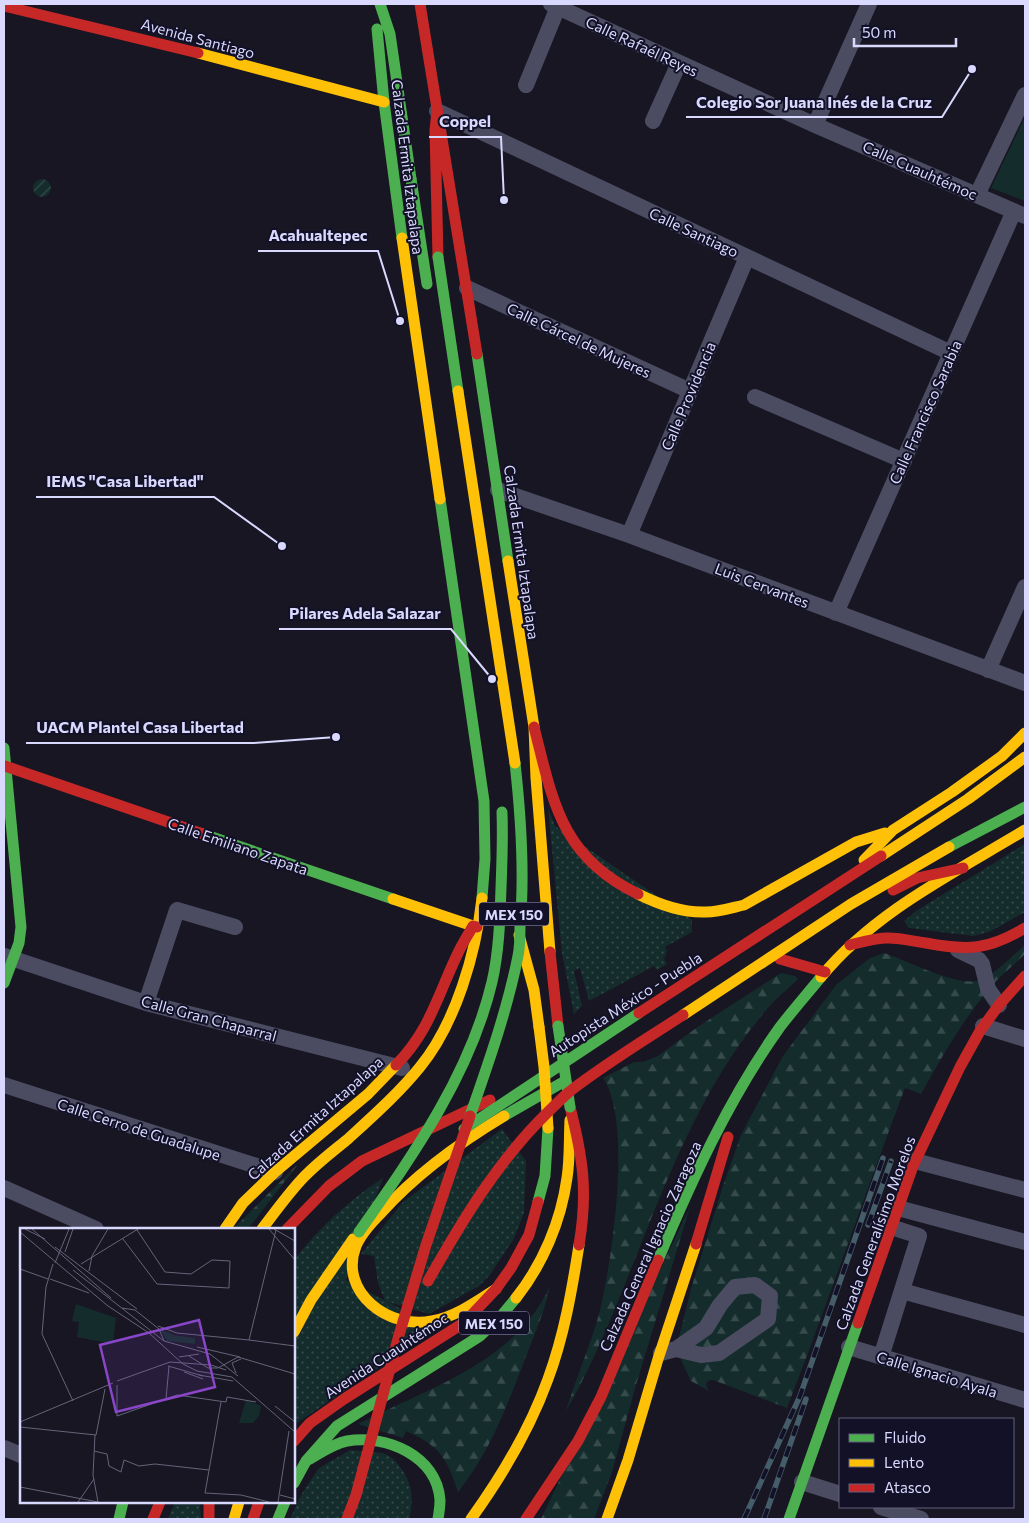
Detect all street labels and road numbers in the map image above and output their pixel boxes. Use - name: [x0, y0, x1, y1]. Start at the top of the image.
- street label: Calle Rafaél Reyes: [583, 12, 701, 80]
- street label: Avenida Santiago: [139, 14, 257, 62]
- street label: Calzada Ermita Iztapalapa: [388, 79, 428, 255]
- street label: Calle Cuauhtémoc: [860, 137, 980, 203]
- street label: Calle Santiago: [646, 203, 742, 261]
- street label: Calle Cárcel de Mujeres: [504, 299, 654, 381]
- street label: Calle Francisco Sarabia: [885, 337, 965, 487]
- street label: Calle Providencia: [657, 339, 719, 453]
- street label: Calzada Ermita Iztapalapa: [501, 464, 543, 640]
- street label: Luis Cervantes: [712, 559, 812, 611]
- street label: Calle Emiliano Zapata: [166, 814, 310, 878]
- road number: MEX 150: [479, 902, 549, 926]
- street label: Autopista México - Puebla: [545, 948, 705, 1060]
- street label: Calle Gran Chaparral: [139, 991, 279, 1045]
- street label: Calzada Ermita Iztapalapa: [244, 1052, 386, 1184]
- street label: Calle Cerro de Guadalupe: [55, 1094, 223, 1164]
- street label: Calzada Generalísimo Morelos: [831, 1133, 919, 1333]
- street label: Calzada General Ignacio Zaragoza: [595, 1138, 705, 1354]
- street label: Avenida Cuauhtémoc: [321, 1308, 451, 1402]
- road number: MEX 150: [459, 1312, 529, 1335]
- street label: Calle Ignacio Ayala: [874, 1347, 1000, 1401]

